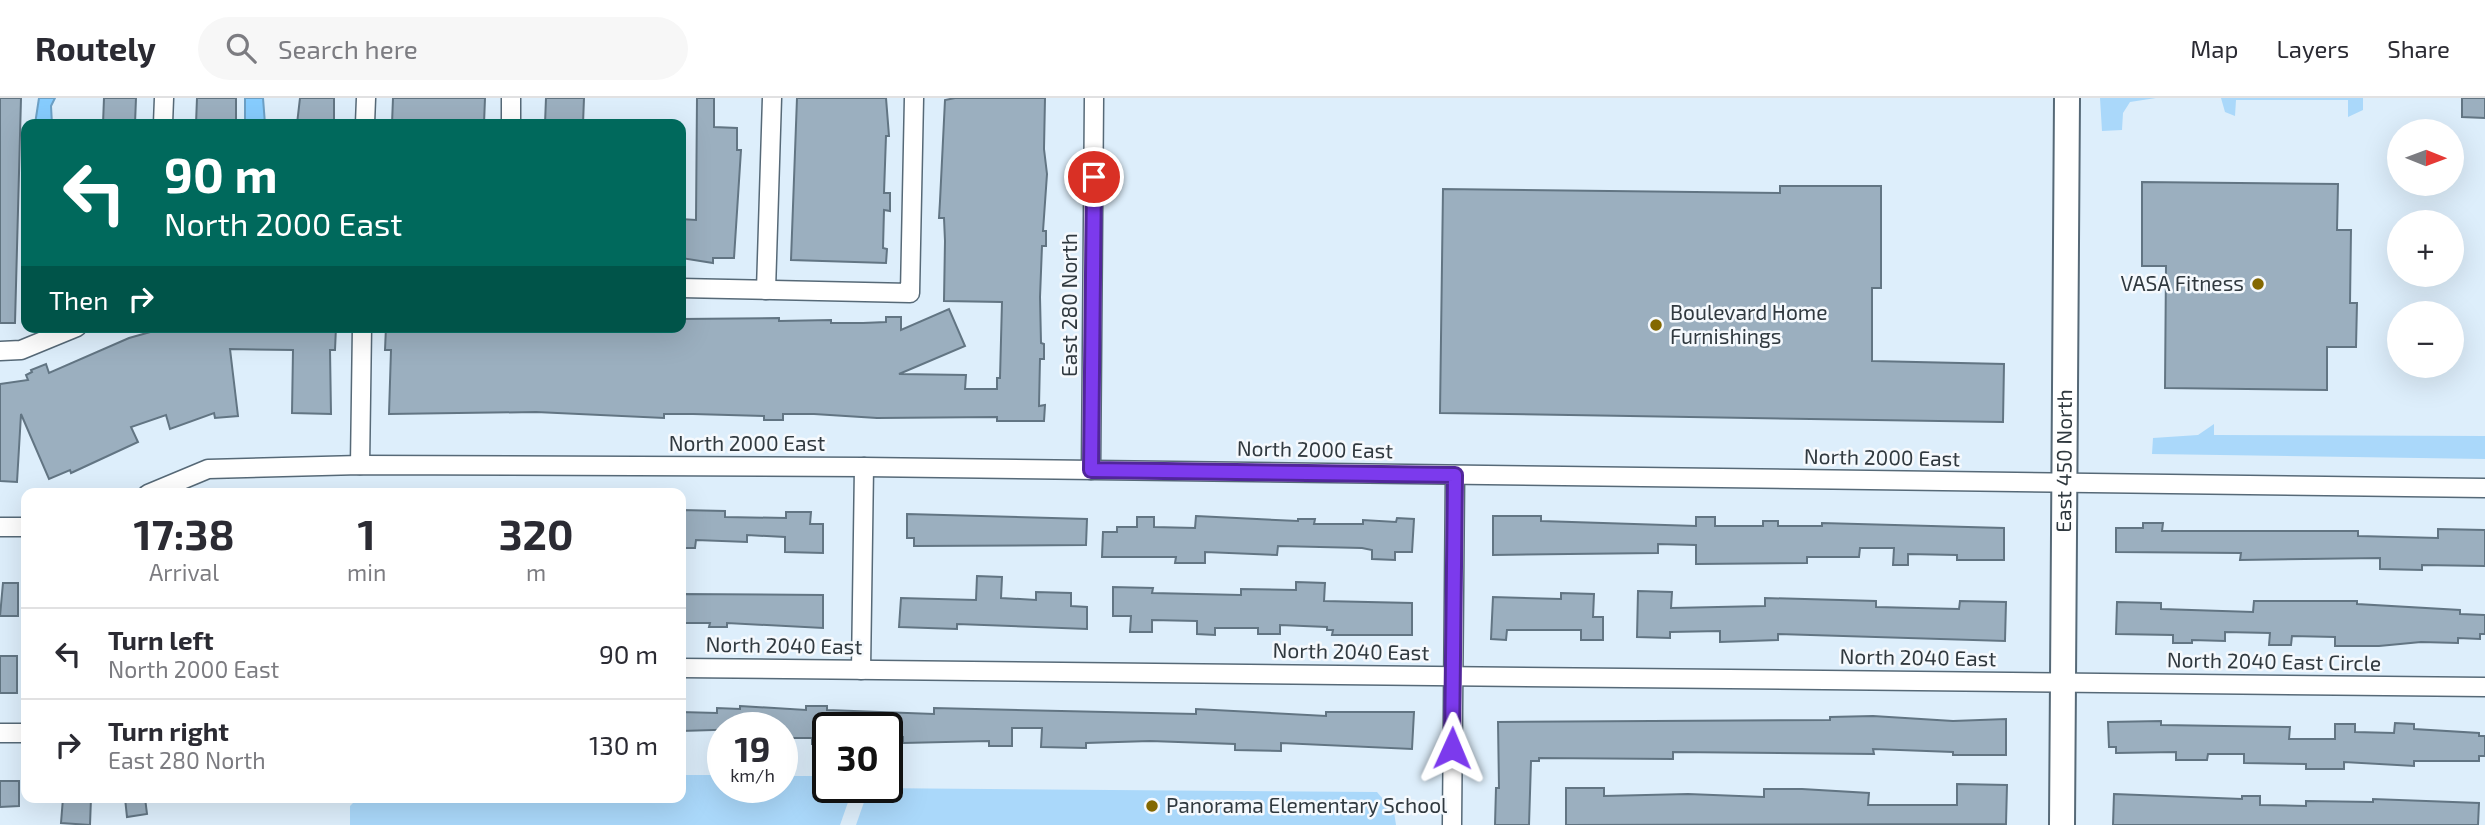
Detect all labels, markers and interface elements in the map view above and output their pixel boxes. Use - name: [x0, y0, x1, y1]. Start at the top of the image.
- search box: [198, 17, 688, 80]
- text: Routely: [35, 28, 156, 68]
- icon: search: [222, 29, 260, 67]
- text: Search here: [278, 33, 418, 64]
- text: Map: [2190, 34, 2238, 63]
- text: Layers: [2276, 34, 2349, 63]
- text: Share: [2387, 34, 2450, 63]
- north arrow: [2387, 119, 2464, 196]
- map controls: [2387, 119, 2464, 378]
- text: 90 m: [164, 144, 278, 203]
- icon: left: [49, 147, 140, 238]
- pin: [1064, 147, 1124, 207]
- icon: arrive: [1075, 158, 1113, 196]
- text: North 2000 East: [164, 204, 402, 242]
- button: +: [2387, 210, 2464, 287]
- street label: East 280 North: [1056, 233, 1081, 377]
- place label: VASA Fitness: [2120, 270, 2244, 295]
- marker: VASA Fitness: [2250, 276, 2266, 292]
- icon: right: [122, 280, 160, 318]
- text: Then: [49, 284, 108, 315]
- place label: Boulevard Home Furnishings: [1670, 299, 1827, 348]
- button: −: [2387, 301, 2464, 378]
- marker: Boulevard Home Furnishings: [1648, 317, 1664, 333]
- street label: East 450 North: [2050, 389, 2076, 533]
- street label: North 2000 East: [669, 430, 825, 455]
- street label: North 2000 East: [1237, 435, 1393, 462]
- street label: North 2000 East: [1804, 443, 1960, 470]
- text: 17:38: [133, 508, 235, 558]
- text: 1: [358, 508, 376, 558]
- text: 320: [499, 508, 574, 558]
- text: Arrival: [149, 558, 219, 586]
- text: min: [347, 558, 386, 586]
- text: m: [526, 558, 546, 586]
- text: Turn left: [108, 624, 214, 655]
- street label: North 2040 East: [705, 631, 863, 658]
- icon: left: [49, 635, 87, 673]
- street label: North 2040 East: [1272, 637, 1430, 664]
- text: 90 m: [599, 638, 658, 669]
- street label: North 2040 East: [1839, 643, 1997, 670]
- street label: North 2040 East Circle: [2167, 646, 2381, 675]
- text: North 2000 East: [108, 655, 279, 683]
- position arrow: [1415, 711, 1489, 785]
- speed limit sign: 30: [812, 712, 903, 803]
- text: Turn right: [108, 715, 229, 746]
- icon: right: [49, 726, 87, 764]
- text: 19: [735, 727, 770, 769]
- text: 130 m: [589, 729, 658, 760]
- text: East 280 North: [108, 746, 266, 774]
- text: km/h: [730, 764, 775, 786]
- place label: Panorama Elementary School: [1166, 792, 1448, 817]
- marker: Panorama Elementary School: [1144, 798, 1160, 814]

